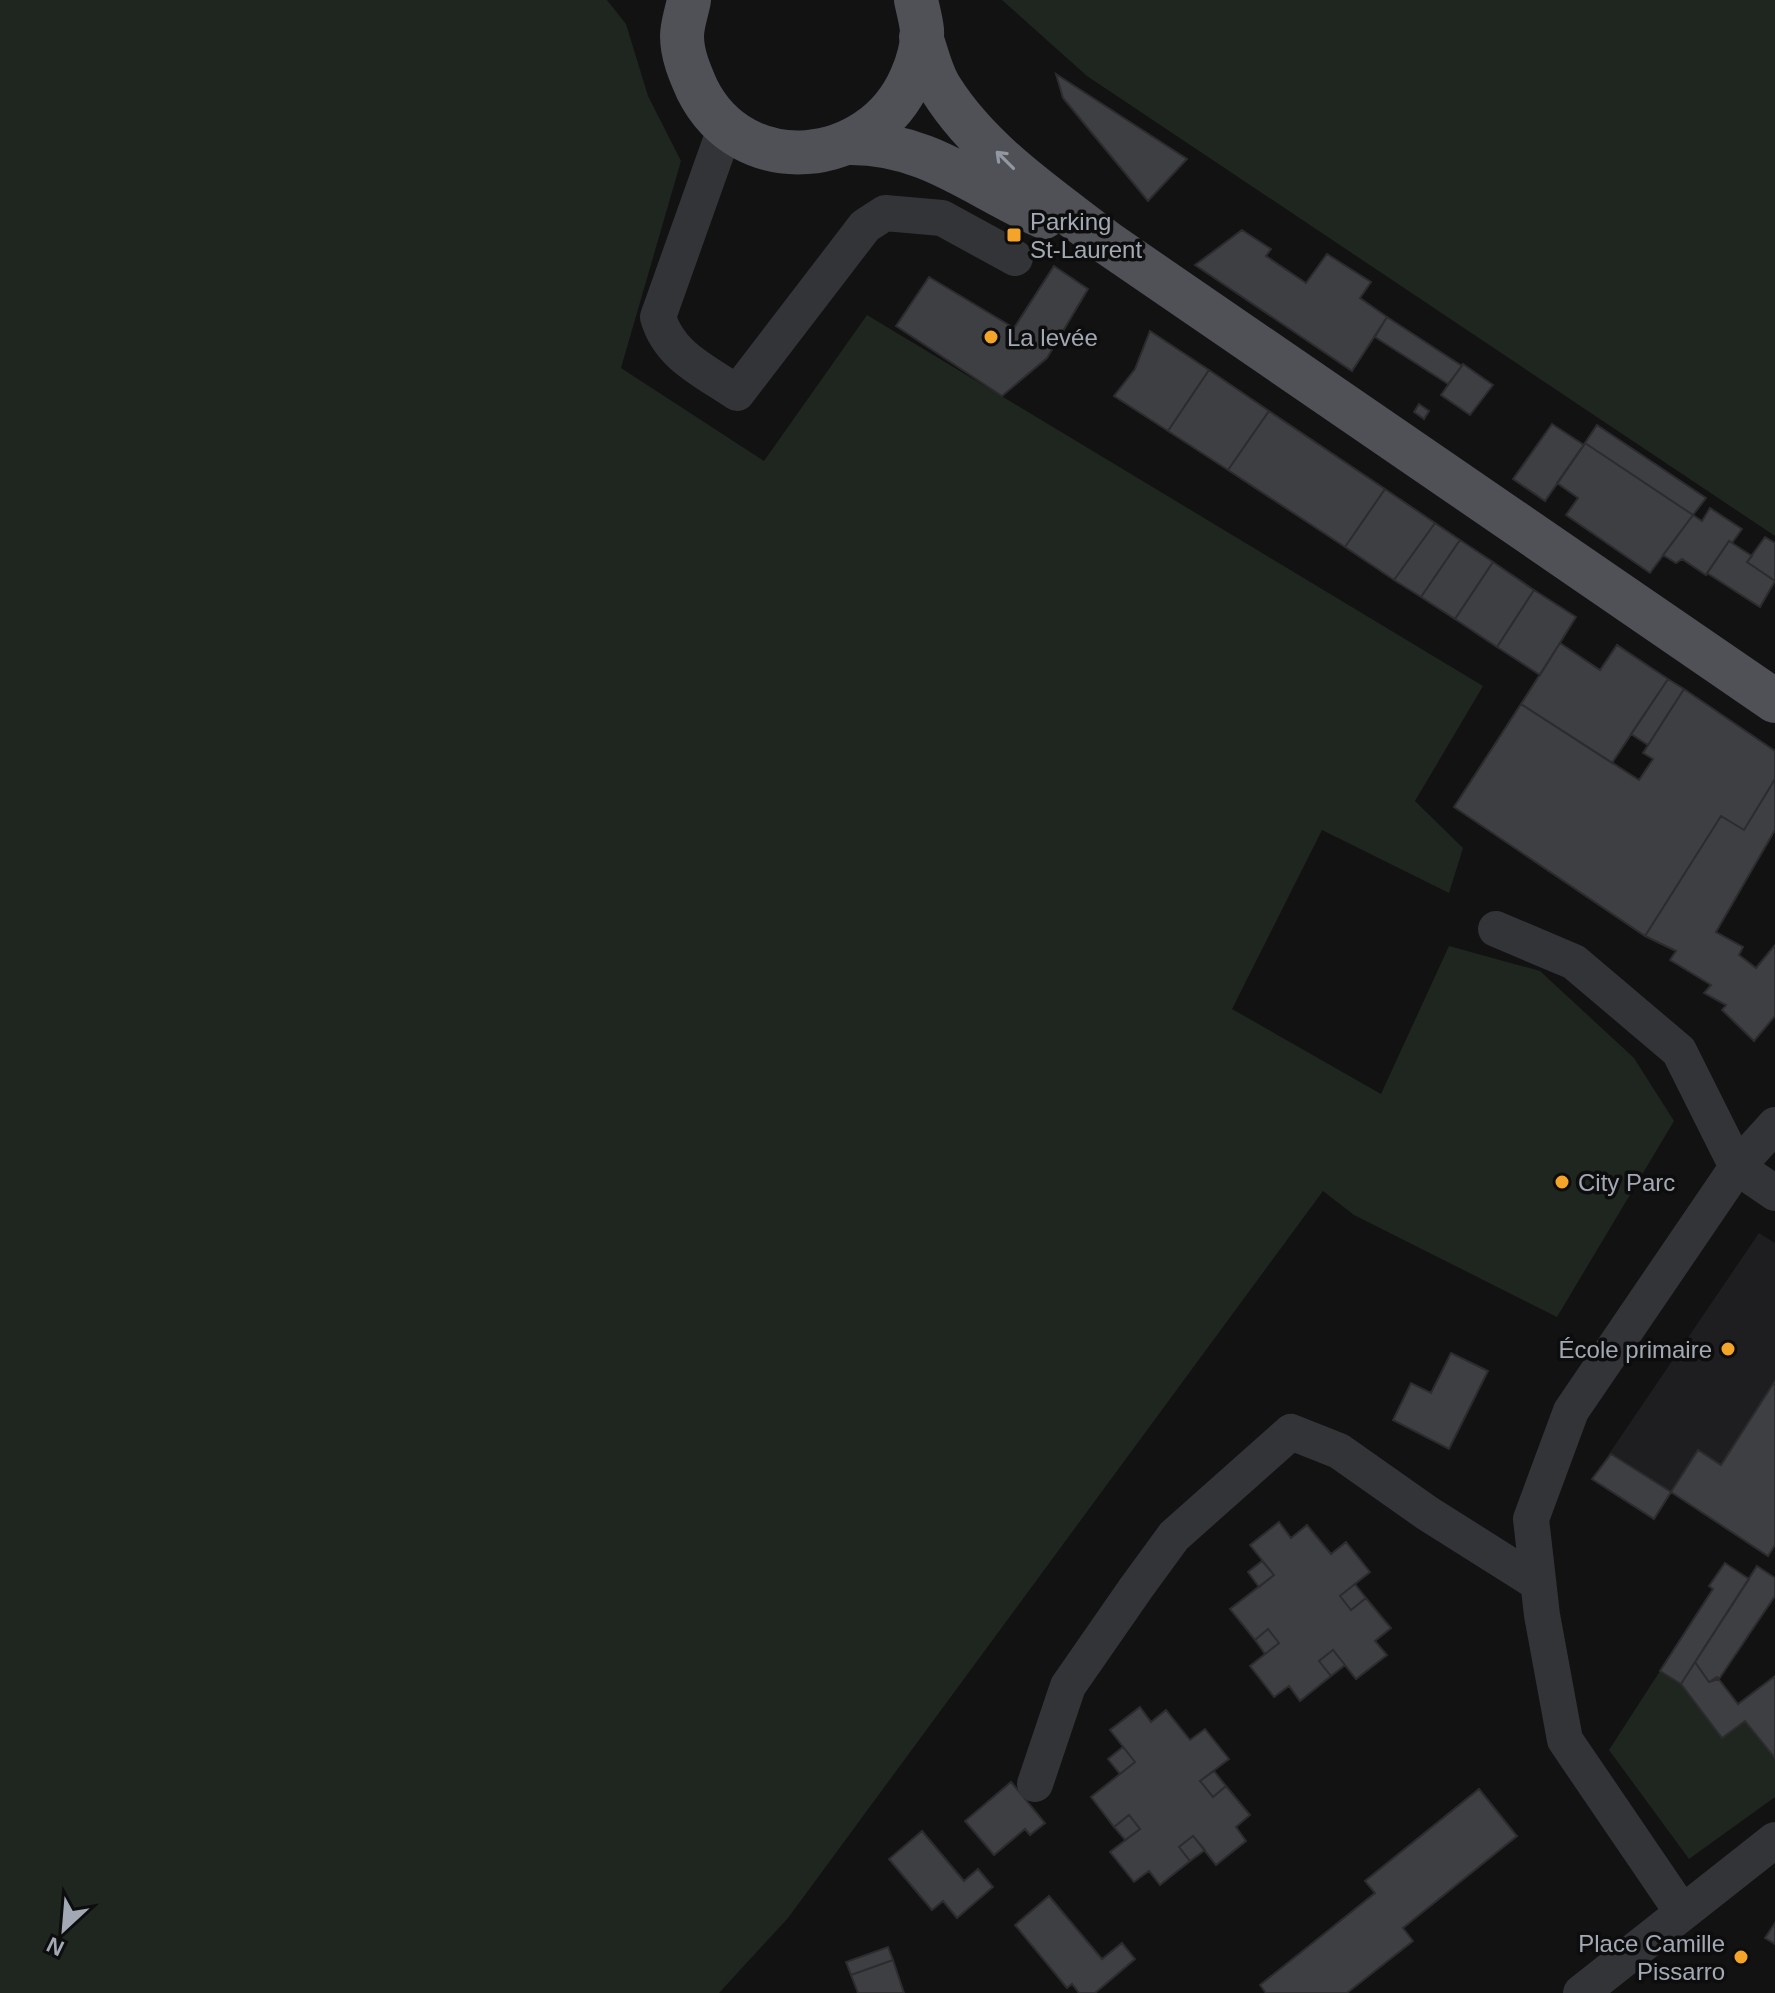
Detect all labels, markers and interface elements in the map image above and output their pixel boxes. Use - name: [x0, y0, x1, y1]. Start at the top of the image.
- one-way arrow: [996, 151, 1015, 170]
- place label: Parking St-Laurent: [1030, 208, 1142, 263]
- marker: Parking St-Laurent: [1005, 226, 1023, 244]
- place label: La levée: [1007, 324, 1098, 351]
- marker: La levée: [982, 328, 1000, 346]
- place label: City Parc: [1578, 1169, 1675, 1196]
- marker: City Parc: [1553, 1173, 1571, 1191]
- place label: École primaire: [1559, 1336, 1712, 1363]
- marker: École primaire: [1719, 1340, 1737, 1358]
- north arrow: [24, 1889, 104, 1969]
- place label: Place Camille Pissarro: [1578, 1930, 1725, 1985]
- text: N: [43, 1932, 68, 1961]
- marker: Place Camille Pissarro: [1732, 1948, 1750, 1966]

